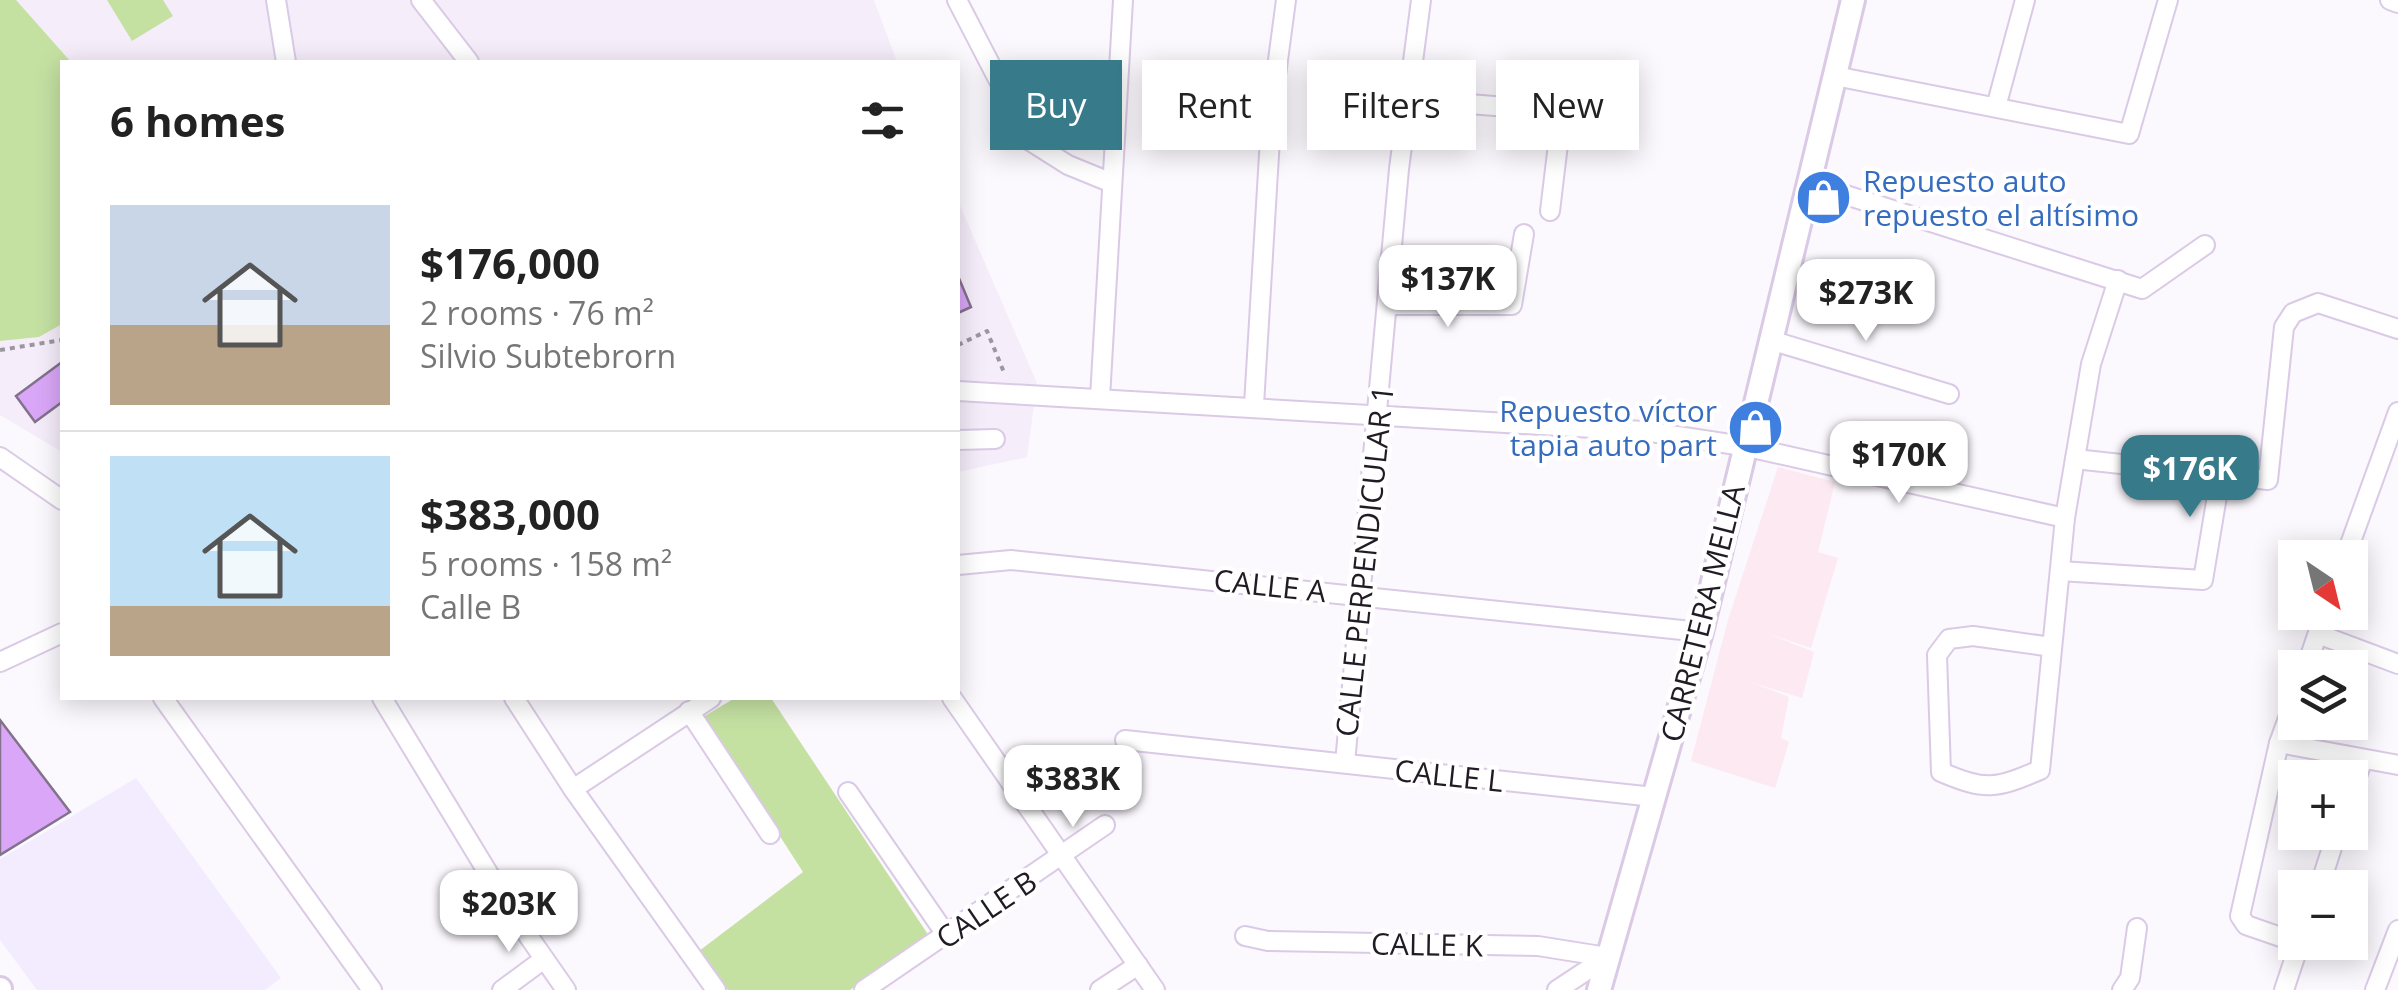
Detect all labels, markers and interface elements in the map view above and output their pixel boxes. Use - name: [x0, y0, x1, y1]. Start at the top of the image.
- chip: Buy: [990, 60, 1122, 150]
- chip: Rent: [1142, 60, 1287, 150]
- chip: Filters: [1307, 60, 1476, 150]
- chip: New: [1496, 60, 1639, 150]
- text: 6 homes: [110, 92, 285, 149]
- icon: filters: [855, 93, 910, 148]
- place label: Repuesto auto repuesto el altísimo: [1863, 160, 2139, 235]
- shop icon: Repuesto auto repuesto el altísimo: [1794, 167, 1854, 227]
- text: $176,000: [420, 234, 600, 291]
- icon: home: [190, 245, 310, 365]
- pin: $137K: [1378, 245, 1518, 330]
- text: $137K: [1401, 256, 1495, 299]
- pin: $273K: [1796, 259, 1936, 344]
- text: $273K: [1819, 270, 1913, 313]
- text: 2 rooms · 76 m²: [420, 291, 654, 334]
- text: Silvio Subtebrorn: [420, 334, 676, 377]
- street label: CALLE PERPENDICULAR 1: [1325, 383, 1403, 739]
- place label: Repuesto víctor tapia auto part: [1499, 390, 1717, 465]
- shop icon: Repuesto víctor tapia auto part: [1726, 397, 1786, 457]
- pin: $170K: [1829, 421, 1969, 506]
- text: $170K: [1852, 432, 1946, 475]
- pin: $176K: [2120, 435, 2260, 520]
- text: $176K: [2143, 446, 2237, 489]
- street label: CARRETERA MELLA: [1650, 480, 1754, 746]
- text: $383,000: [420, 485, 600, 542]
- icon: home: [190, 496, 310, 616]
- north arrow: [2278, 540, 2368, 630]
- map controls: [2278, 540, 2368, 960]
- text: 5 rooms · 158 m²: [420, 542, 672, 585]
- street label: CALLE A: [1212, 559, 1328, 611]
- text: Calle B: [420, 585, 521, 628]
- button: layers: [2278, 650, 2368, 740]
- pin: $383K: [1003, 745, 1143, 830]
- street label: CALLE L: [1393, 749, 1505, 801]
- text: $383K: [1026, 756, 1120, 799]
- button: +: [2278, 760, 2368, 850]
- street label: CALLE B: [928, 860, 1044, 958]
- pin: $203K: [439, 870, 579, 955]
- button: −: [2278, 870, 2368, 960]
- text: $203K: [462, 881, 556, 924]
- street label: CALLE K: [1371, 923, 1484, 965]

